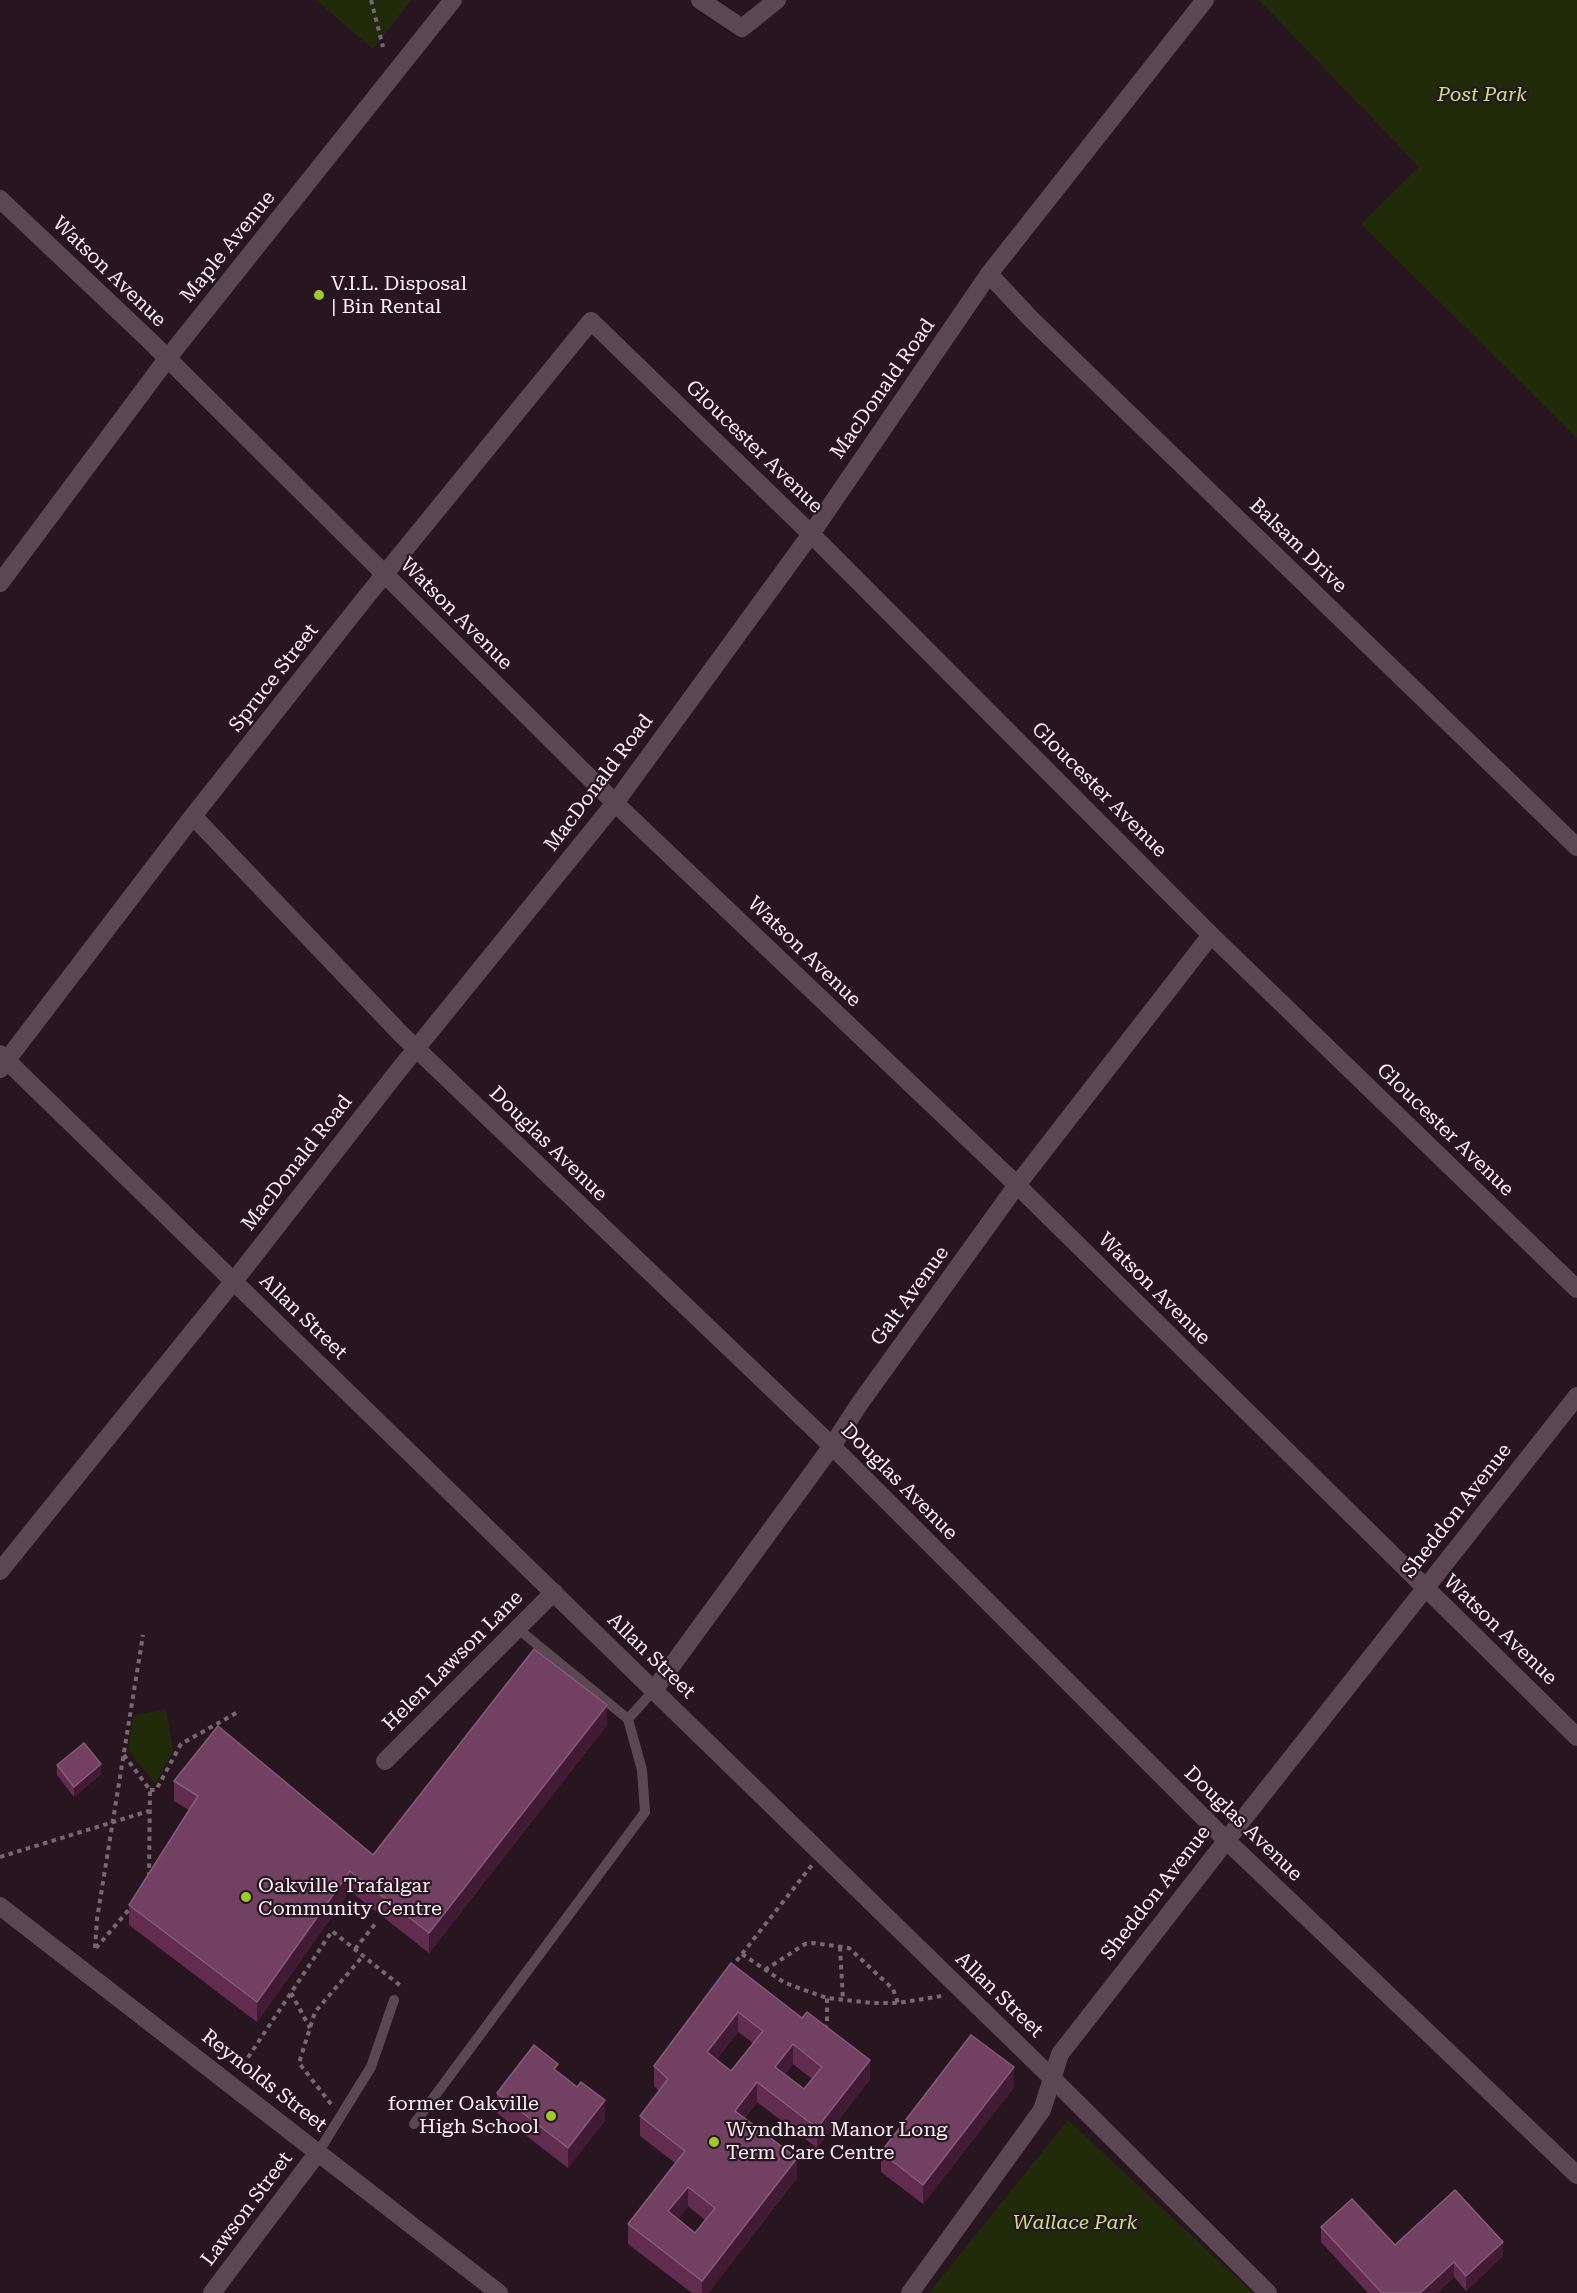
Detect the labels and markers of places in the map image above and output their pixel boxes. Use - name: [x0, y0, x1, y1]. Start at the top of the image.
- place label: V.I.L. Disposal | Bin Rental: [331, 272, 467, 319]
- marker: V.I.L. Disposal | Bin Rental: [312, 288, 326, 302]
- place label: Oakville Trafalgar Community Centre: [258, 1874, 442, 1921]
- marker: Oakville Trafalgar Community Centre: [239, 1890, 253, 1904]
- place label: former Oakville High School: [388, 2092, 539, 2139]
- marker: former Oakville High School: [544, 2109, 558, 2123]
- place label: Wyndham Manor Long Term Care Centre: [726, 2118, 948, 2165]
- marker: Wyndham Manor Long Term Care Centre: [707, 2135, 721, 2149]

